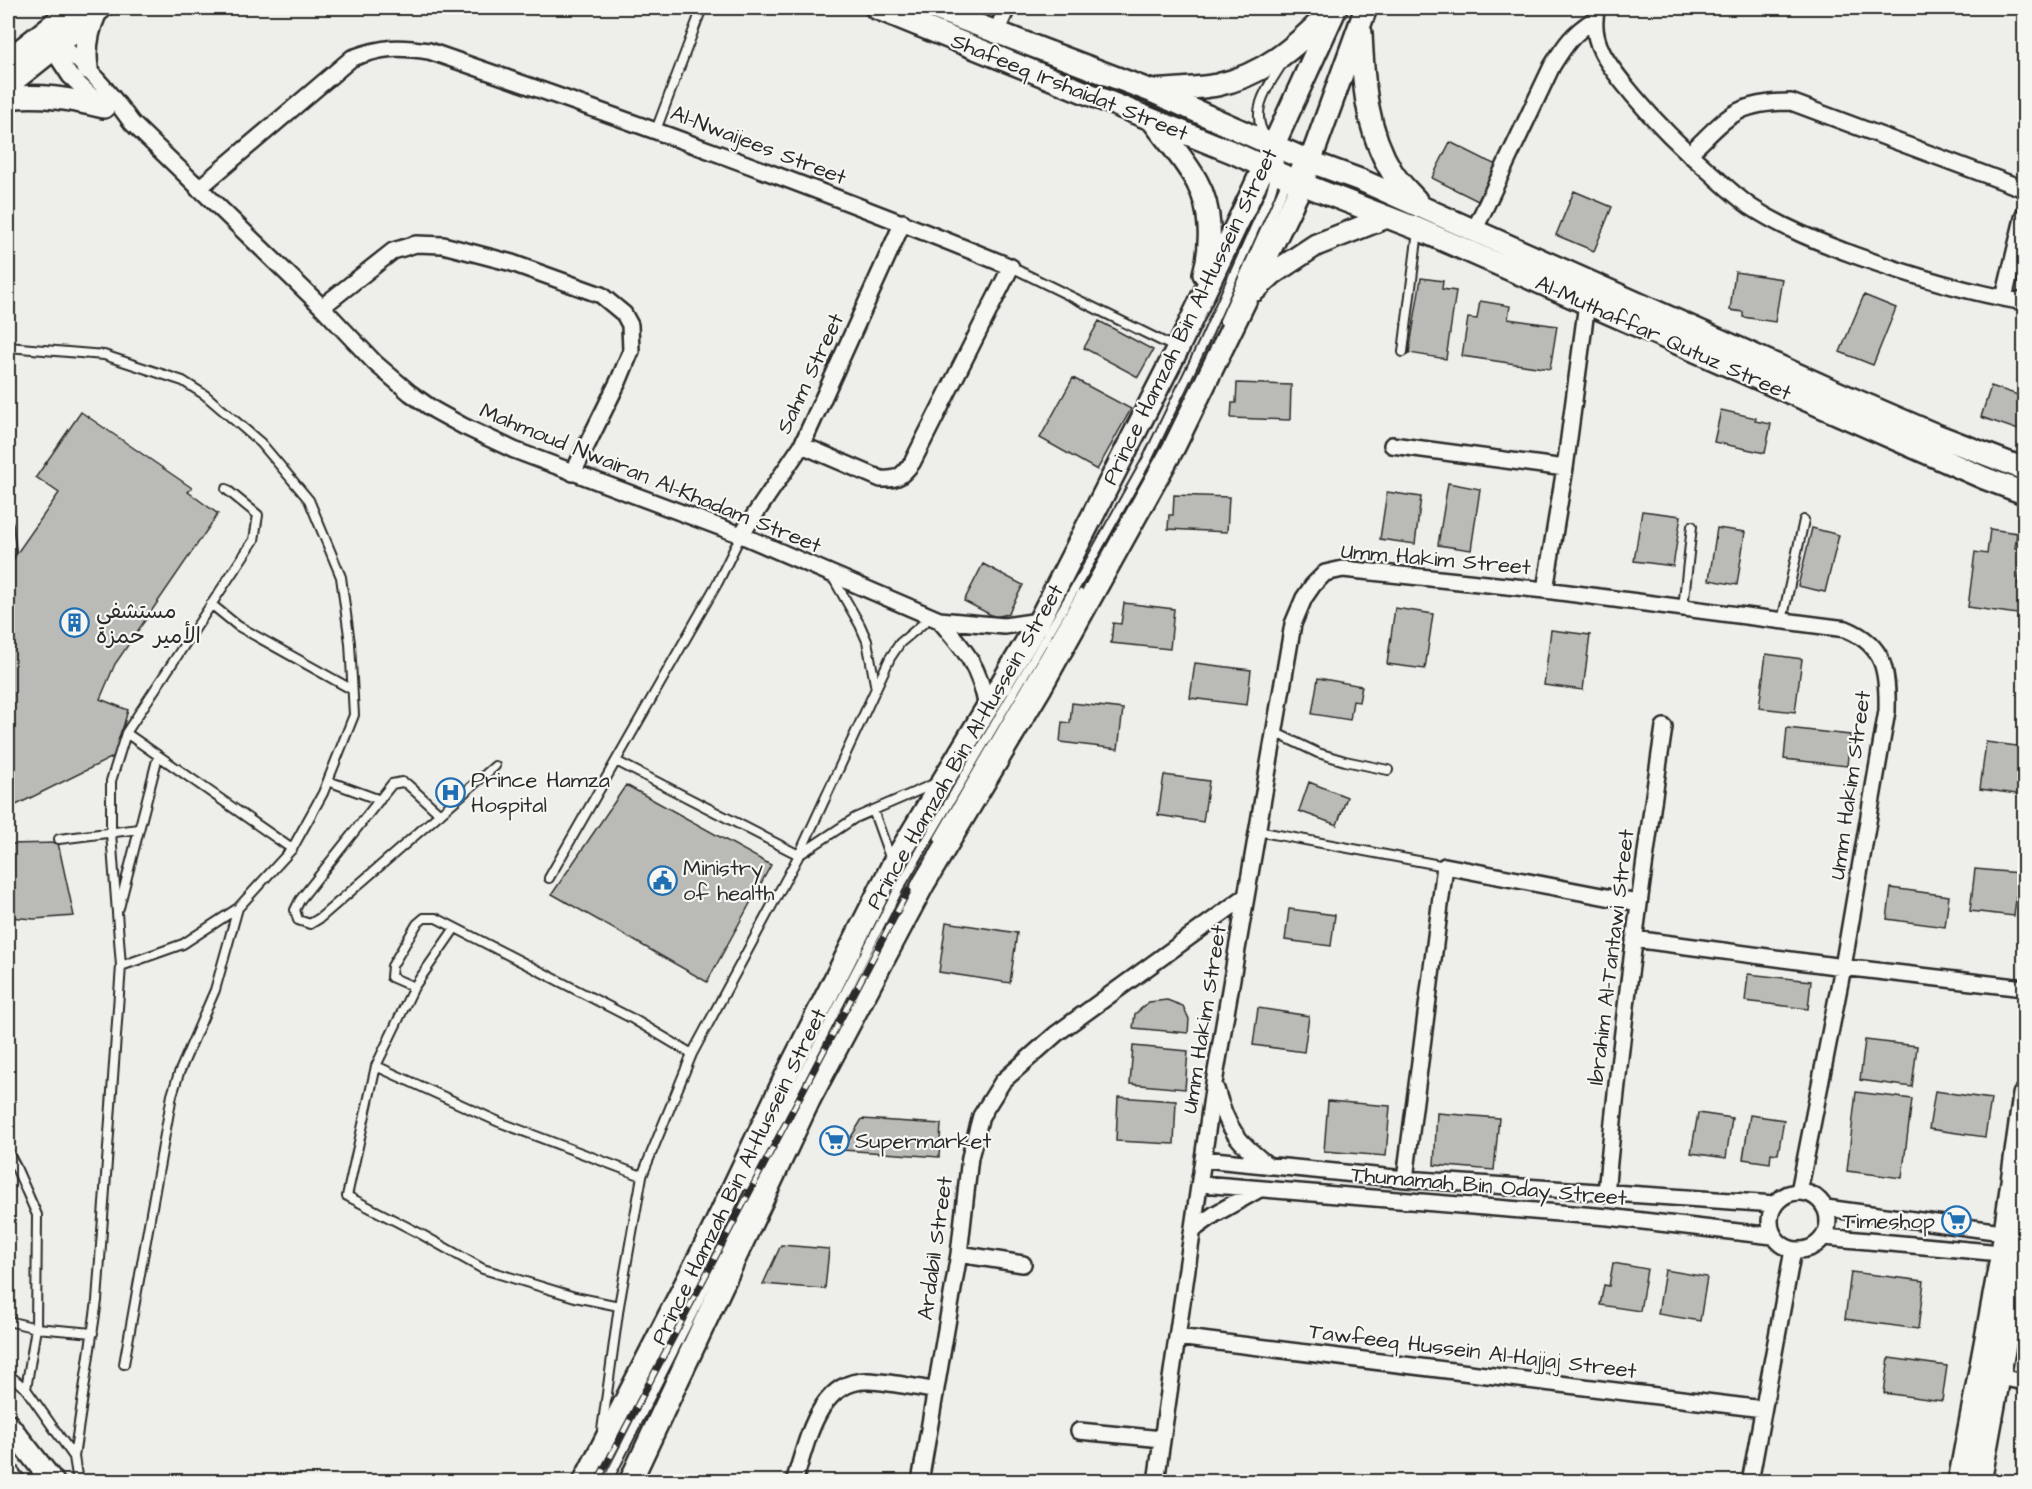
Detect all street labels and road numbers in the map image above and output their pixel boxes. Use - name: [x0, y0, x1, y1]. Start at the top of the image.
- street label: Shafeeq Irshaidat Street: [946, 26, 1193, 149]
- street label: Al-Nwaijees Street: [666, 98, 851, 193]
- street label: Prince Hamzah Bin Al-Hussein Street: [1095, 143, 1286, 490]
- street label: Al-Muthaffar Qutuz Street: [1530, 268, 1797, 409]
- street label: Sahm Street: [769, 308, 852, 439]
- street label: Mahmoud Nwairan Al-Khadam Street: [475, 395, 826, 561]
- street label: Umm Hakim Street: [1340, 536, 1532, 583]
- street label: Prince Hamzah Bin Al-Hussein Street: [859, 578, 1072, 915]
- street label: Umm Hakim Street: [1822, 689, 1879, 882]
- street label: Ibrahim Al-Tantawi Street: [1580, 827, 1643, 1087]
- street label: Umm Hakim Street: [1174, 923, 1235, 1116]
- street label: Prince Hamzah Bin Al-Hussein Street: [644, 1003, 835, 1350]
- street label: Thumamah Bin Oday Street: [1350, 1159, 1628, 1215]
- street label: Ardabil Street: [910, 1174, 961, 1322]
- street label: Tawfeeq Hussein Al-Hajjaj Street: [1307, 1316, 1638, 1387]

